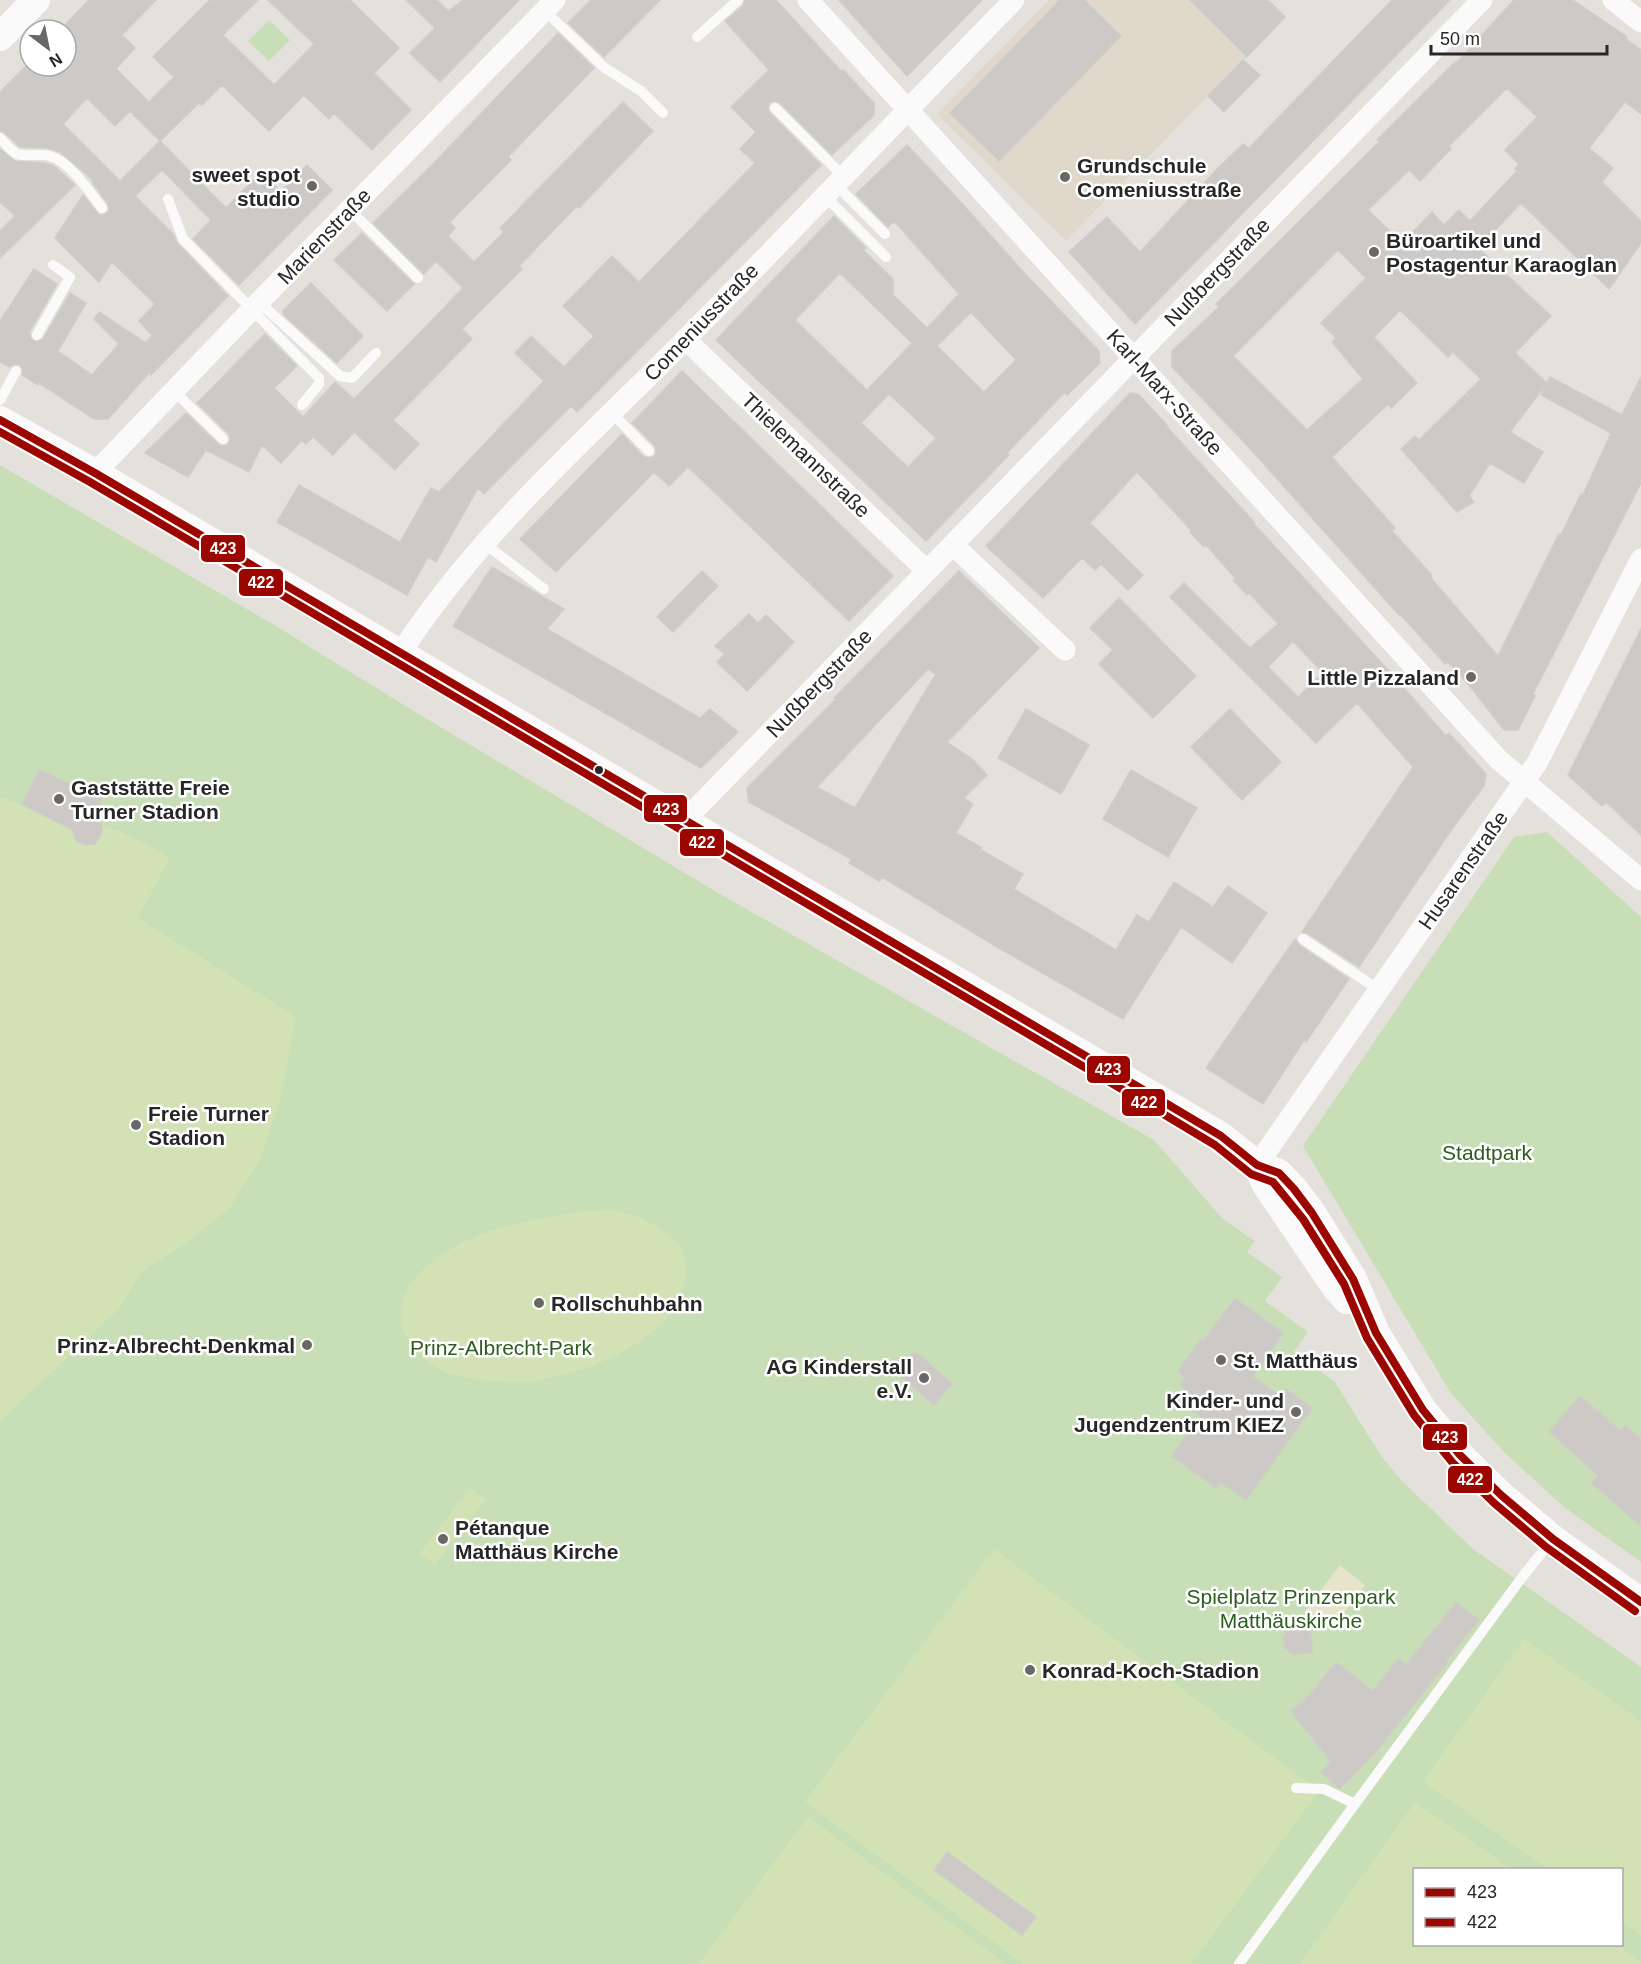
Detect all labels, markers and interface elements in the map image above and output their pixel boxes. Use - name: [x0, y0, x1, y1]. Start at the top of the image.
- north arrow: [18, 18, 78, 78]
- scale bar: [1431, 18, 1606, 56]
- text: 50 m: [1440, 29, 1480, 49]
- text: N: [46, 50, 65, 71]
- place label: Grundschule Comeniusstraße: [1077, 154, 1242, 201]
- place label: sweet spot studio: [191, 163, 300, 210]
- marker: Grundschule Comeniusstraße: [1058, 170, 1072, 184]
- marker: sweet spot studio: [305, 179, 319, 193]
- street label: Marienstraße: [273, 184, 375, 288]
- street label: Nußbergstraße: [1160, 213, 1274, 331]
- place label: Büroartikel und Postagentur Karaoglan: [1386, 229, 1617, 276]
- marker: Büroartikel und Postagentur Karaoglan: [1367, 245, 1381, 259]
- street label: Comeniusstraße: [639, 259, 763, 385]
- street label: Karl-Marx-Straße: [1103, 324, 1227, 460]
- street label: Thielemannstraße: [737, 388, 875, 522]
- line badge: 423: [200, 534, 246, 563]
- text: 423: [210, 540, 236, 557]
- line badge: 422: [238, 568, 284, 597]
- text: 422: [248, 574, 274, 591]
- street label: Nußbergstraße: [762, 624, 876, 742]
- place label: Little Pizzaland: [1307, 666, 1459, 689]
- marker: Little Pizzaland: [1464, 670, 1478, 684]
- unlabelled marker: [593, 764, 605, 776]
- place label: Gaststätte Freie Turner Stadion: [71, 776, 230, 823]
- marker: Gaststätte Freie Turner Stadion: [52, 792, 66, 806]
- line badge: 423: [643, 794, 688, 823]
- text: 423: [653, 801, 679, 818]
- street label: Husarenstraße: [1414, 807, 1512, 933]
- line badge: 422: [679, 828, 725, 857]
- text: 422: [689, 834, 715, 851]
- line badge: 423: [1086, 1055, 1131, 1084]
- text: 423: [1095, 1061, 1121, 1078]
- line badge: 422: [1121, 1088, 1166, 1117]
- text: 422: [1131, 1094, 1157, 1111]
- place label: Freie Turner Stadion: [148, 1102, 269, 1149]
- marker: Freie Turner Stadion: [129, 1118, 143, 1132]
- park label: Stadtpark: [1442, 1141, 1532, 1164]
- place label: Rollschuhbahn: [551, 1292, 703, 1315]
- marker: Rollschuhbahn: [532, 1296, 546, 1310]
- place label: Prinz-Albrecht-Denkmal: [57, 1334, 295, 1357]
- park label: Prinz-Albrecht-Park: [410, 1336, 593, 1359]
- marker: Prinz-Albrecht-Denkmal: [300, 1338, 314, 1352]
- place label: St. Matthäus: [1233, 1349, 1358, 1372]
- marker: St. Matthäus: [1214, 1353, 1228, 1367]
- place label: AG Kinderstall e.V.: [766, 1355, 912, 1402]
- marker: AG Kinderstall e.V.: [917, 1371, 931, 1385]
- place label: Kinder- und Jugendzentrum KIEZ: [1074, 1389, 1284, 1436]
- marker: Kinder- und Jugendzentrum KIEZ: [1289, 1405, 1303, 1419]
- line badge: 423: [1422, 1423, 1468, 1451]
- text: 423: [1432, 1429, 1458, 1446]
- line badge: 422: [1447, 1465, 1493, 1494]
- text: 422: [1457, 1471, 1483, 1488]
- place label: Pétanque Matthäus Kirche: [455, 1516, 618, 1563]
- marker: Pétanque Matthäus Kirche: [436, 1532, 450, 1546]
- park label: Spielplatz Prinzenpark Matthäuskirche: [1187, 1585, 1396, 1632]
- place label: Konrad-Koch-Stadion: [1042, 1659, 1259, 1682]
- marker: Konrad-Koch-Stadion: [1023, 1663, 1037, 1677]
- legend: [1413, 1868, 1623, 1946]
- text: 423: [1467, 1882, 1497, 1902]
- text: 422: [1467, 1912, 1497, 1932]

